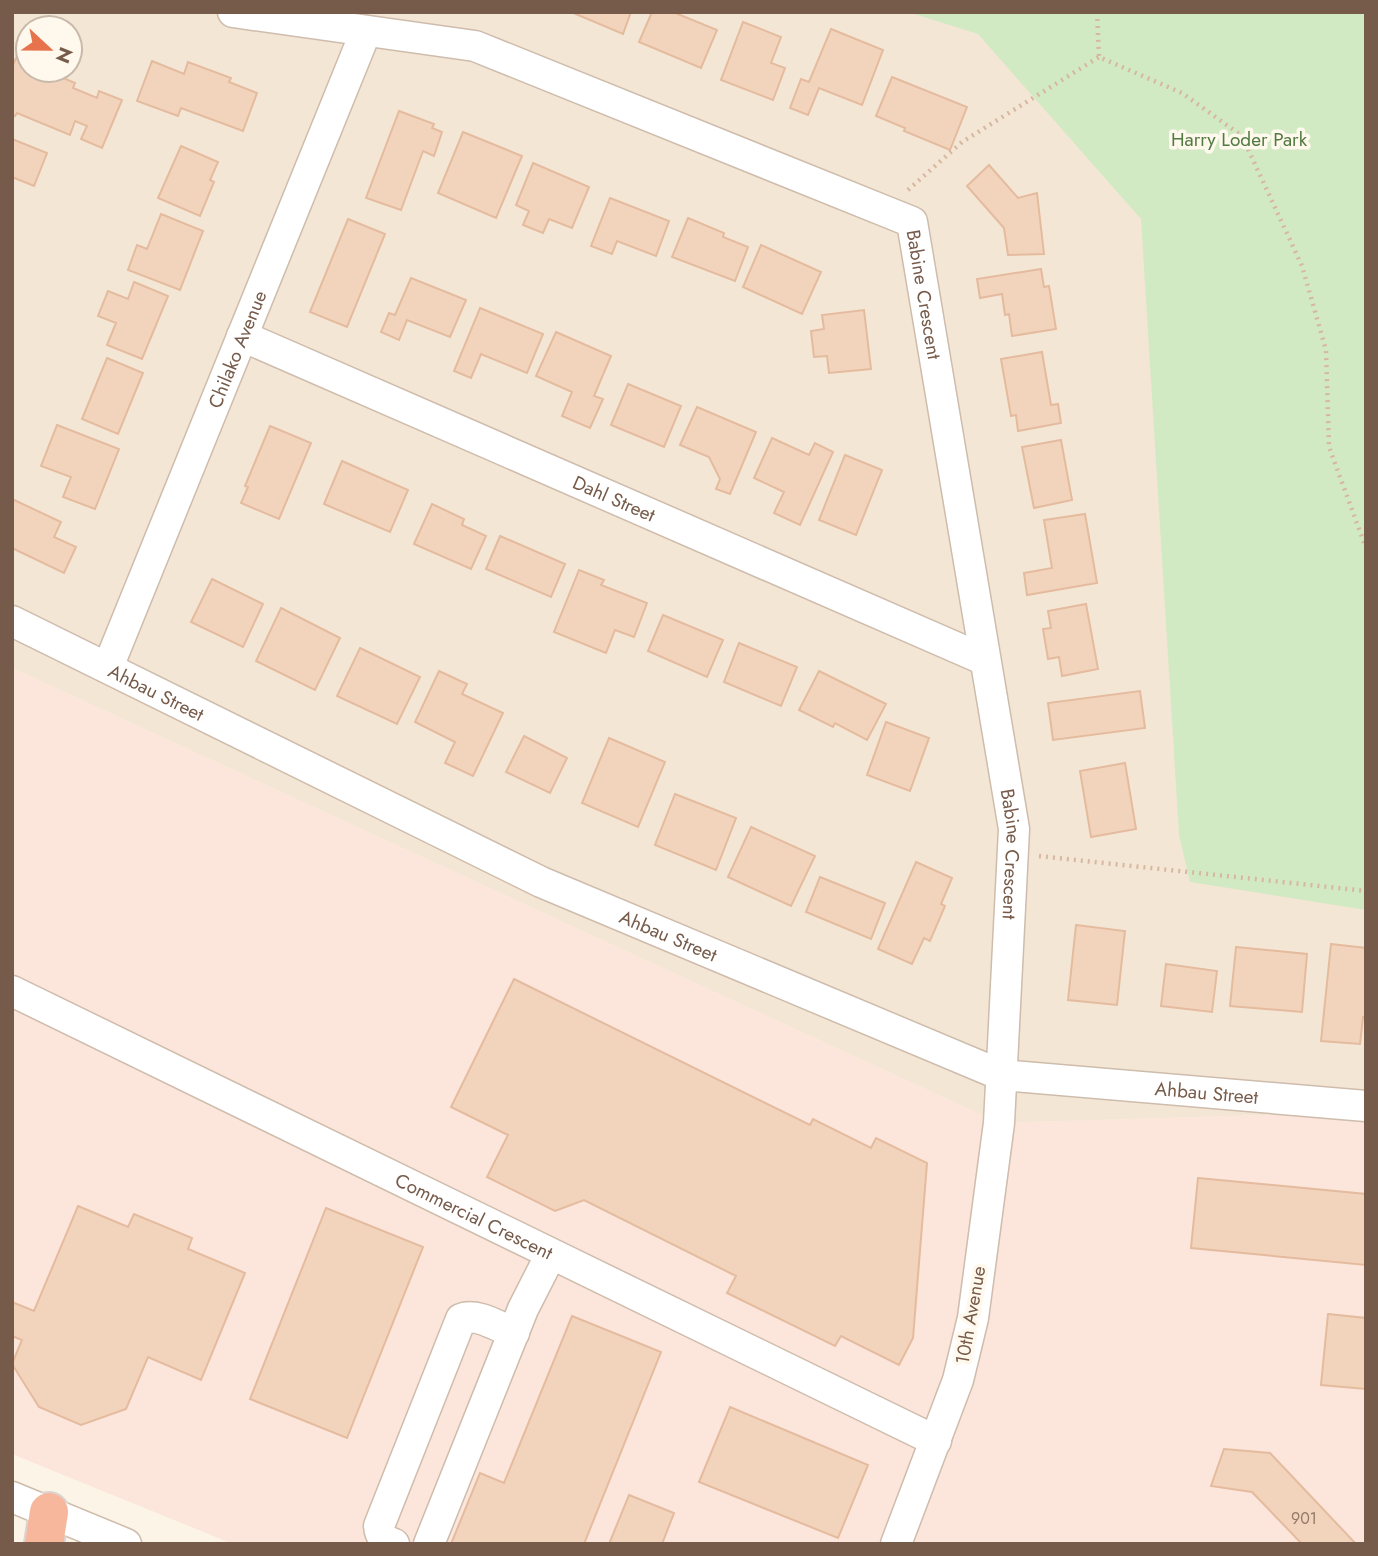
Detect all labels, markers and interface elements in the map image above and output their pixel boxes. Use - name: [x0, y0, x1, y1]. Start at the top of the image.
- north arrow: [14, 14, 84, 84]
- text: N: [49, 43, 80, 67]
- park label: Harry Loder Park: [1171, 126, 1308, 153]
- street label: Babine Crescent: [900, 228, 948, 362]
- street label: Chilako Avenue: [201, 286, 273, 412]
- street label: Dahl Street: [568, 469, 660, 529]
- street label: Ahbau Street: [104, 658, 209, 728]
- street label: Babine Crescent: [993, 787, 1028, 921]
- street label: Ahbau Street: [615, 903, 722, 969]
- street label: Ahbau Street: [1154, 1075, 1260, 1111]
- street label: Commercial Crescent: [390, 1167, 558, 1267]
- street label: 10th Avenue: [949, 1264, 992, 1366]
- house number: 901: [1291, 1507, 1317, 1530]

